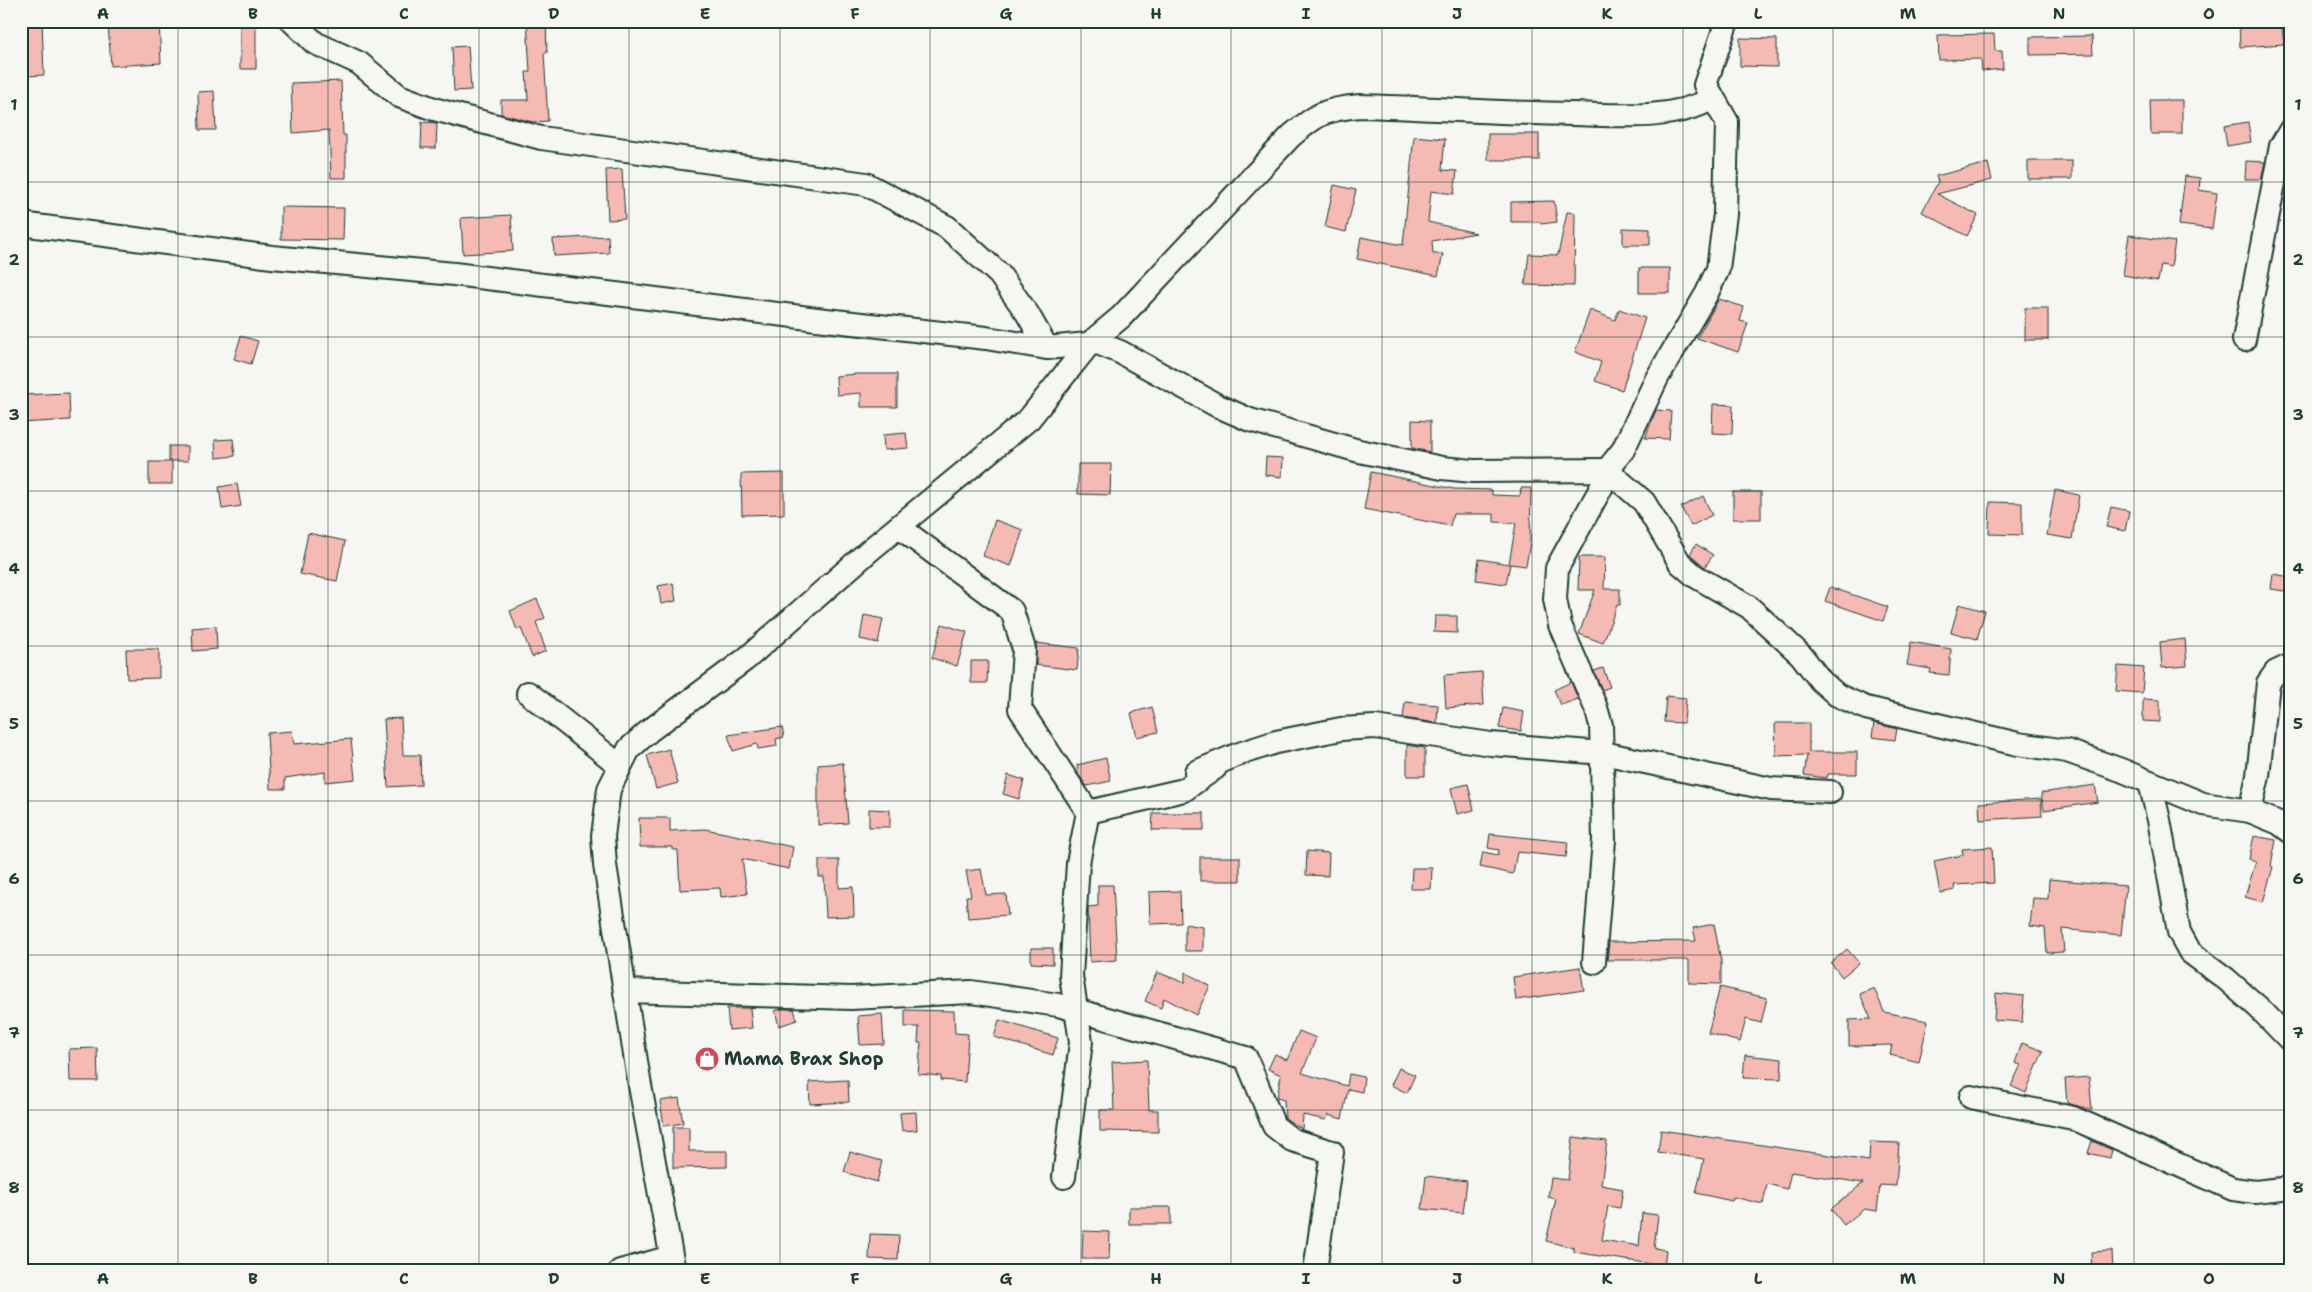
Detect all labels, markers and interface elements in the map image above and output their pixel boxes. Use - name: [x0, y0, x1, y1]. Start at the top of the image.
- text: A: [97, 3, 109, 24]
- text: B: [248, 3, 258, 24]
- text: C: [399, 3, 409, 24]
- text: D: [548, 3, 560, 24]
- text: E: [700, 3, 710, 24]
- text: F: [850, 3, 860, 24]
- text: G: [1000, 3, 1013, 24]
- text: H: [1150, 3, 1162, 24]
- text: I: [1302, 3, 1311, 24]
- text: J: [1452, 3, 1462, 24]
- text: K: [1602, 3, 1613, 24]
- text: L: [1754, 3, 1763, 24]
- text: M: [1900, 3, 1917, 24]
- text: N: [2053, 3, 2065, 24]
- text: O: [2203, 3, 2215, 24]
- text: 1: [10, 94, 18, 115]
- text: 1: [2294, 94, 2302, 115]
- text: 2: [8, 249, 20, 270]
- text: 2: [2292, 249, 2304, 270]
- text: 3: [8, 404, 20, 425]
- text: 3: [2292, 404, 2304, 425]
- text: 4: [8, 558, 20, 579]
- text: 4: [2292, 558, 2304, 579]
- text: 5: [9, 713, 19, 734]
- text: 5: [2293, 713, 2303, 734]
- text: 6: [8, 868, 20, 889]
- text: 6: [2292, 868, 2304, 889]
- text: 7: [8, 1022, 20, 1043]
- text: 7: [2292, 1022, 2304, 1043]
- shop icon: Mama Brax Shop: [694, 1046, 720, 1072]
- place label: Mama Brax Shop: [724, 1047, 884, 1071]
- text: 8: [8, 1177, 20, 1198]
- text: 8: [2292, 1177, 2304, 1198]
- text: A: [97, 1268, 109, 1289]
- text: B: [248, 1268, 258, 1289]
- text: C: [399, 1268, 409, 1289]
- text: D: [548, 1268, 560, 1289]
- text: E: [700, 1268, 710, 1289]
- text: F: [850, 1268, 860, 1289]
- text: G: [1000, 1268, 1013, 1289]
- text: H: [1150, 1268, 1162, 1289]
- text: I: [1302, 1268, 1311, 1289]
- text: J: [1452, 1268, 1462, 1289]
- text: K: [1602, 1268, 1613, 1289]
- text: L: [1754, 1268, 1763, 1289]
- text: M: [1900, 1268, 1917, 1289]
- text: N: [2053, 1268, 2065, 1289]
- text: O: [2203, 1268, 2215, 1289]

